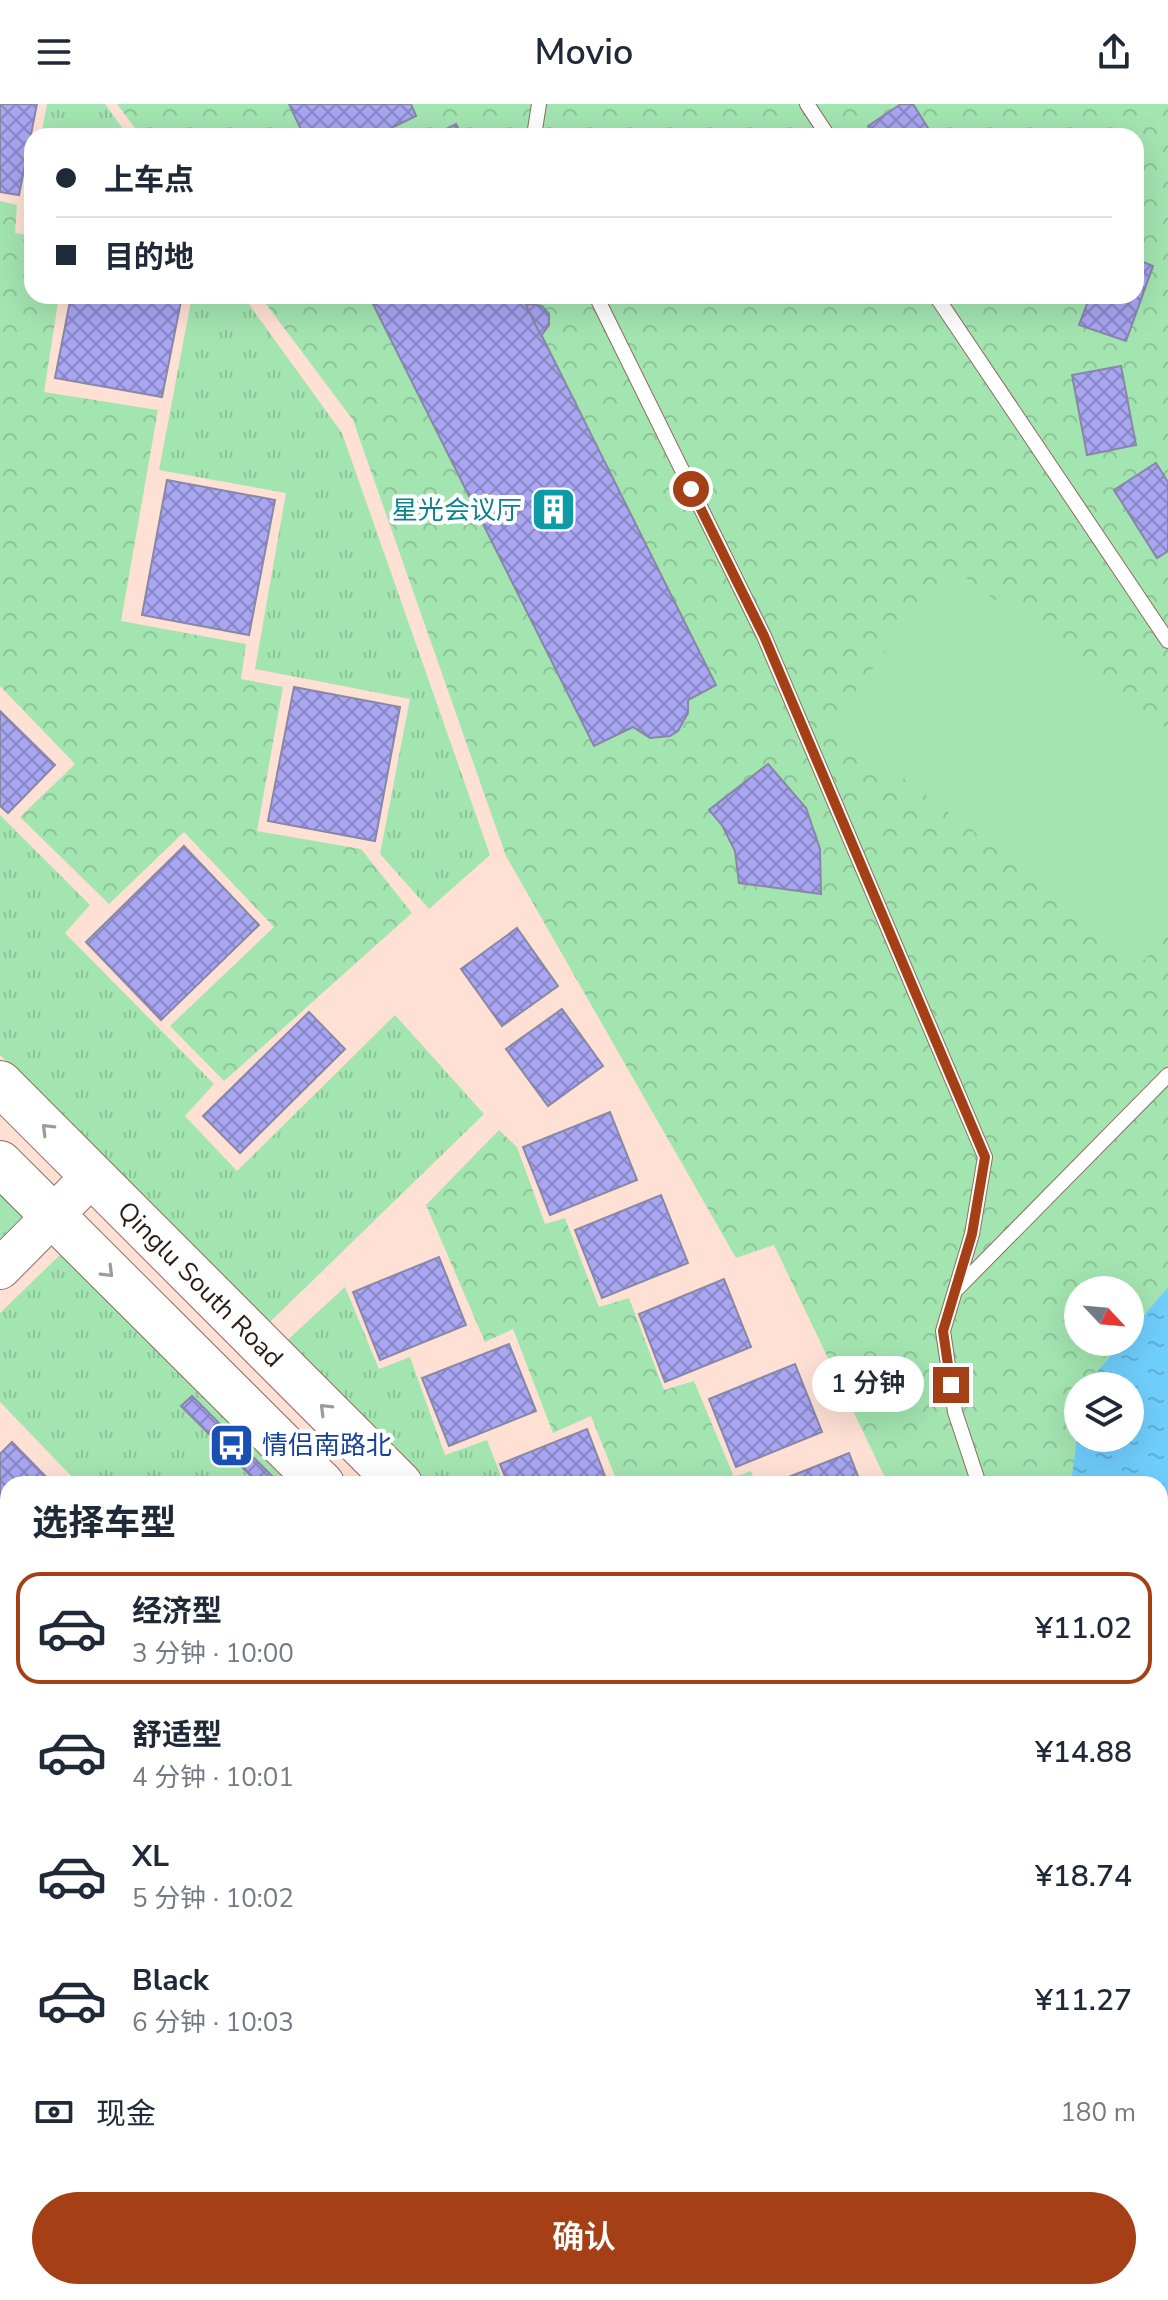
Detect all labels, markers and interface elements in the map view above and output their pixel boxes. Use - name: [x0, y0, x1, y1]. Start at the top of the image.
- text: Movio: [535, 28, 633, 77]
- icon: menu: [32, 30, 76, 74]
- icon: share: [1092, 30, 1136, 74]
- text: 上车点: [104, 160, 194, 201]
- text: 目的地: [104, 237, 194, 278]
- route start: [673, 471, 709, 507]
- building icon: 星光会议厅: [529, 486, 577, 534]
- place label: 星光会议厅: [392, 493, 522, 528]
- one-way arrow: [42, 1124, 56, 1138]
- street label: Qinglu South Road: [110, 1194, 291, 1375]
- one-way arrow: [99, 1263, 113, 1277]
- north arrow: [1064, 1276, 1144, 1356]
- map controls: [1064, 1276, 1144, 1452]
- callout: 1 分钟: [811, 1357, 923, 1413]
- text: 1 分钟: [831, 1366, 905, 1401]
- route end: [933, 1367, 969, 1403]
- button: layers: [1064, 1372, 1144, 1452]
- one-way arrow: [320, 1403, 334, 1418]
- bus stop icon: 情侣南路北: [207, 1421, 255, 1469]
- place label: 情侣南路北: [262, 1428, 392, 1463]
- text: 选择车型: [32, 1499, 176, 1548]
- text: 经济型: [132, 1591, 222, 1632]
- icon: car: [36, 1592, 108, 1664]
- text: ¥11.02: [1035, 1608, 1132, 1649]
- text: 3 分钟 · 10:00: [132, 1636, 294, 1671]
- text: 舒适型: [132, 1715, 222, 1756]
- icon: car: [36, 1716, 108, 1788]
- text: ¥14.88: [1035, 1732, 1132, 1773]
- text: 4 分钟 · 10:01: [132, 1760, 294, 1795]
- text: XL: [132, 1836, 169, 1877]
- icon: car: [36, 1840, 108, 1912]
- text: ¥18.74: [1035, 1856, 1132, 1897]
- text: 5 分钟 · 10:02: [132, 1881, 294, 1916]
- text: Black: [132, 1960, 209, 2001]
- icon: car: [36, 1964, 108, 2036]
- text: ¥11.27: [1035, 1980, 1132, 2021]
- text: 6 分钟 · 10:03: [132, 2005, 294, 2040]
- icon: cash: [32, 2090, 76, 2134]
- text: 现金: [96, 2094, 156, 2135]
- text: 180 m: [1060, 2095, 1136, 2130]
- button: 确认: [32, 2192, 1136, 2284]

